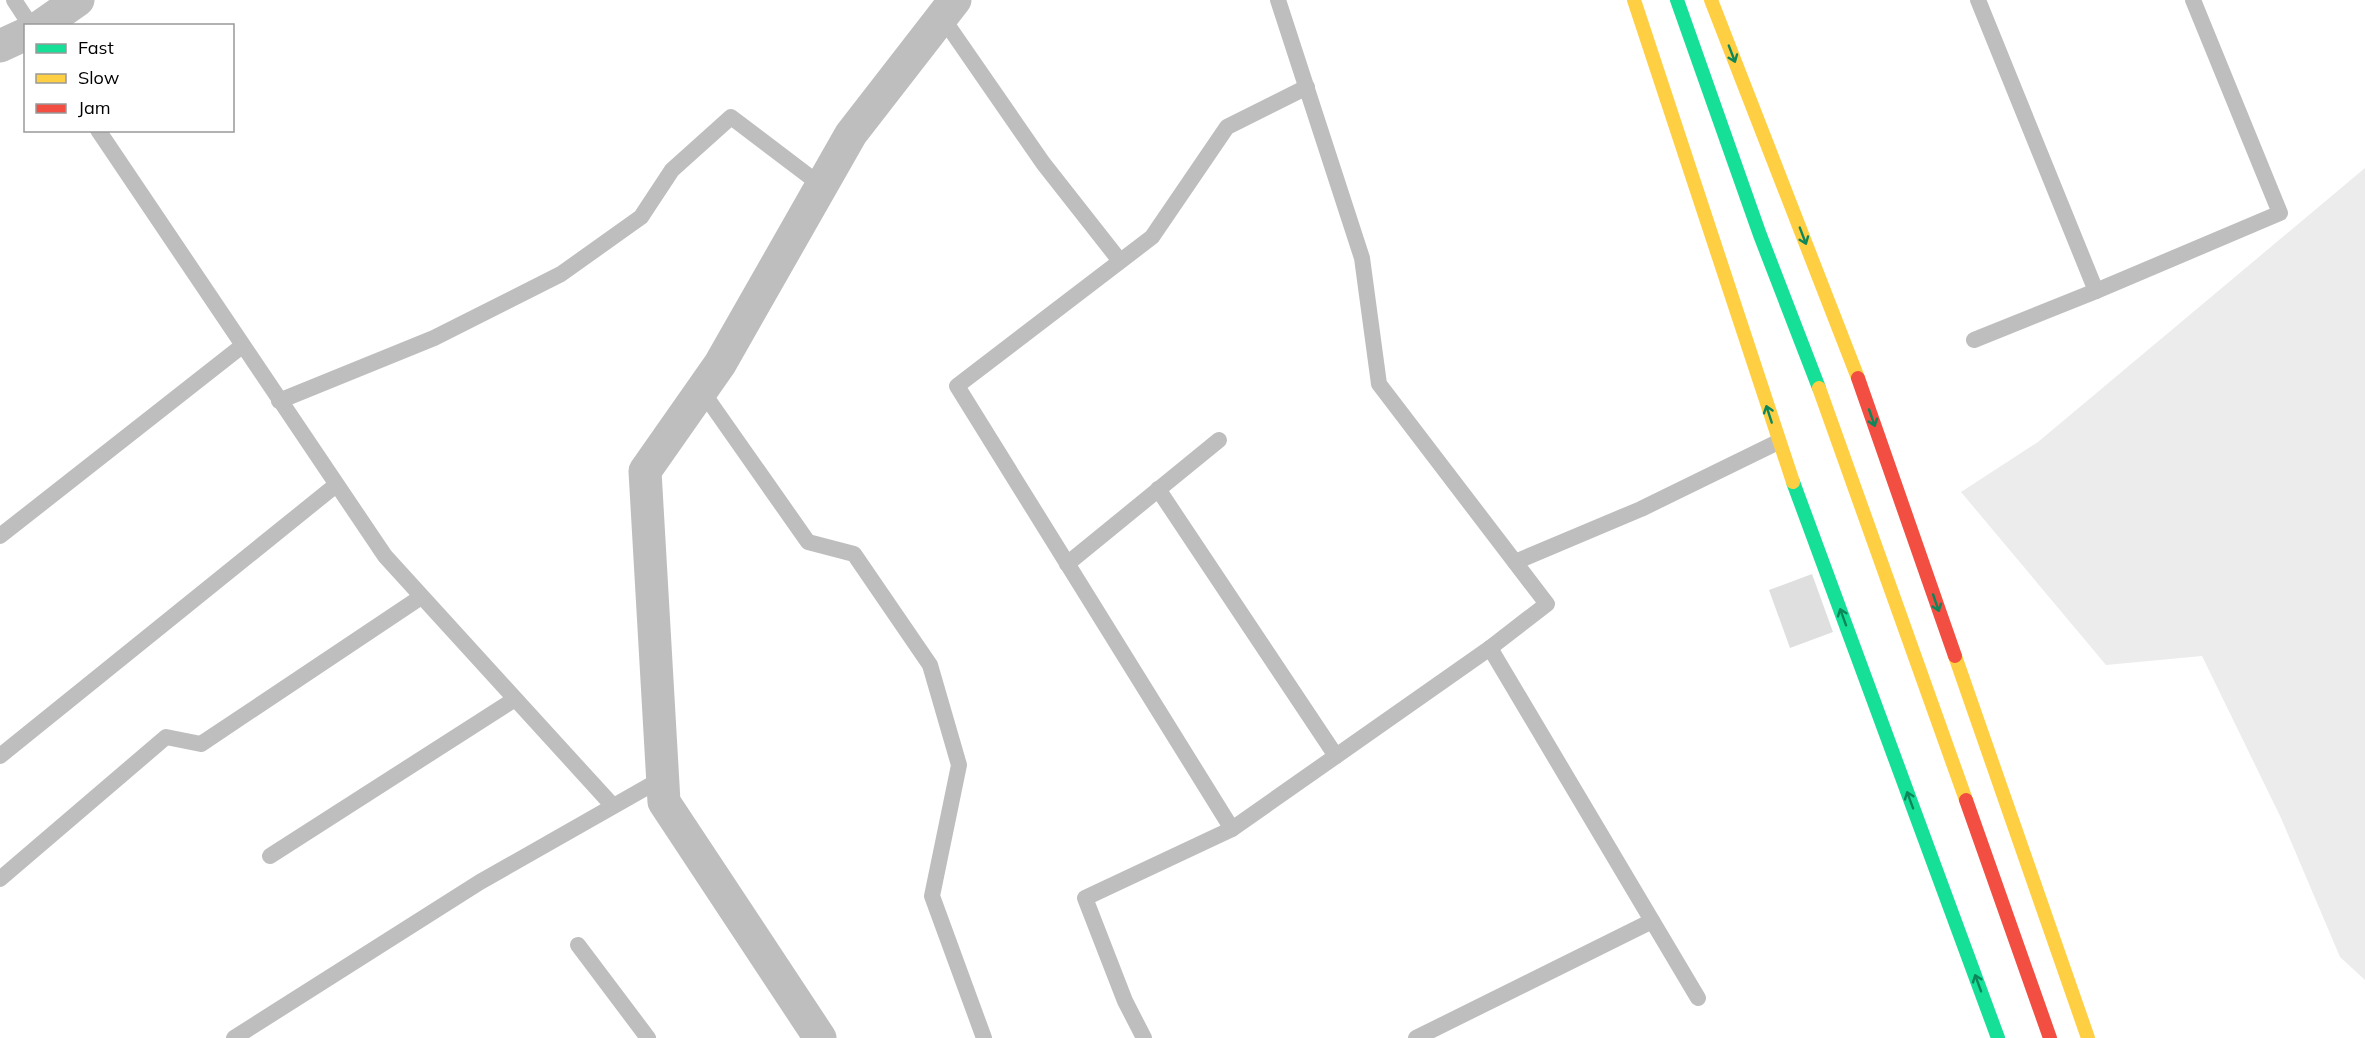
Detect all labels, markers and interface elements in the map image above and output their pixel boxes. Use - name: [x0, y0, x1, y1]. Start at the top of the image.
- legend: [24, 24, 234, 132]
- text: Fast: [78, 36, 114, 59]
- one-way arrow: [1727, 45, 1738, 63]
- text: Slow: [78, 66, 120, 89]
- text: Jam: [78, 96, 111, 119]
- one-way arrow: [1798, 226, 1809, 245]
- one-way arrow: [1763, 405, 1774, 424]
- one-way arrow: [1868, 409, 1879, 427]
- one-way arrow: [1932, 593, 1943, 612]
- one-way arrow: [1836, 608, 1847, 627]
- one-way arrow: [1904, 791, 1915, 810]
- one-way arrow: [1971, 974, 1982, 993]

